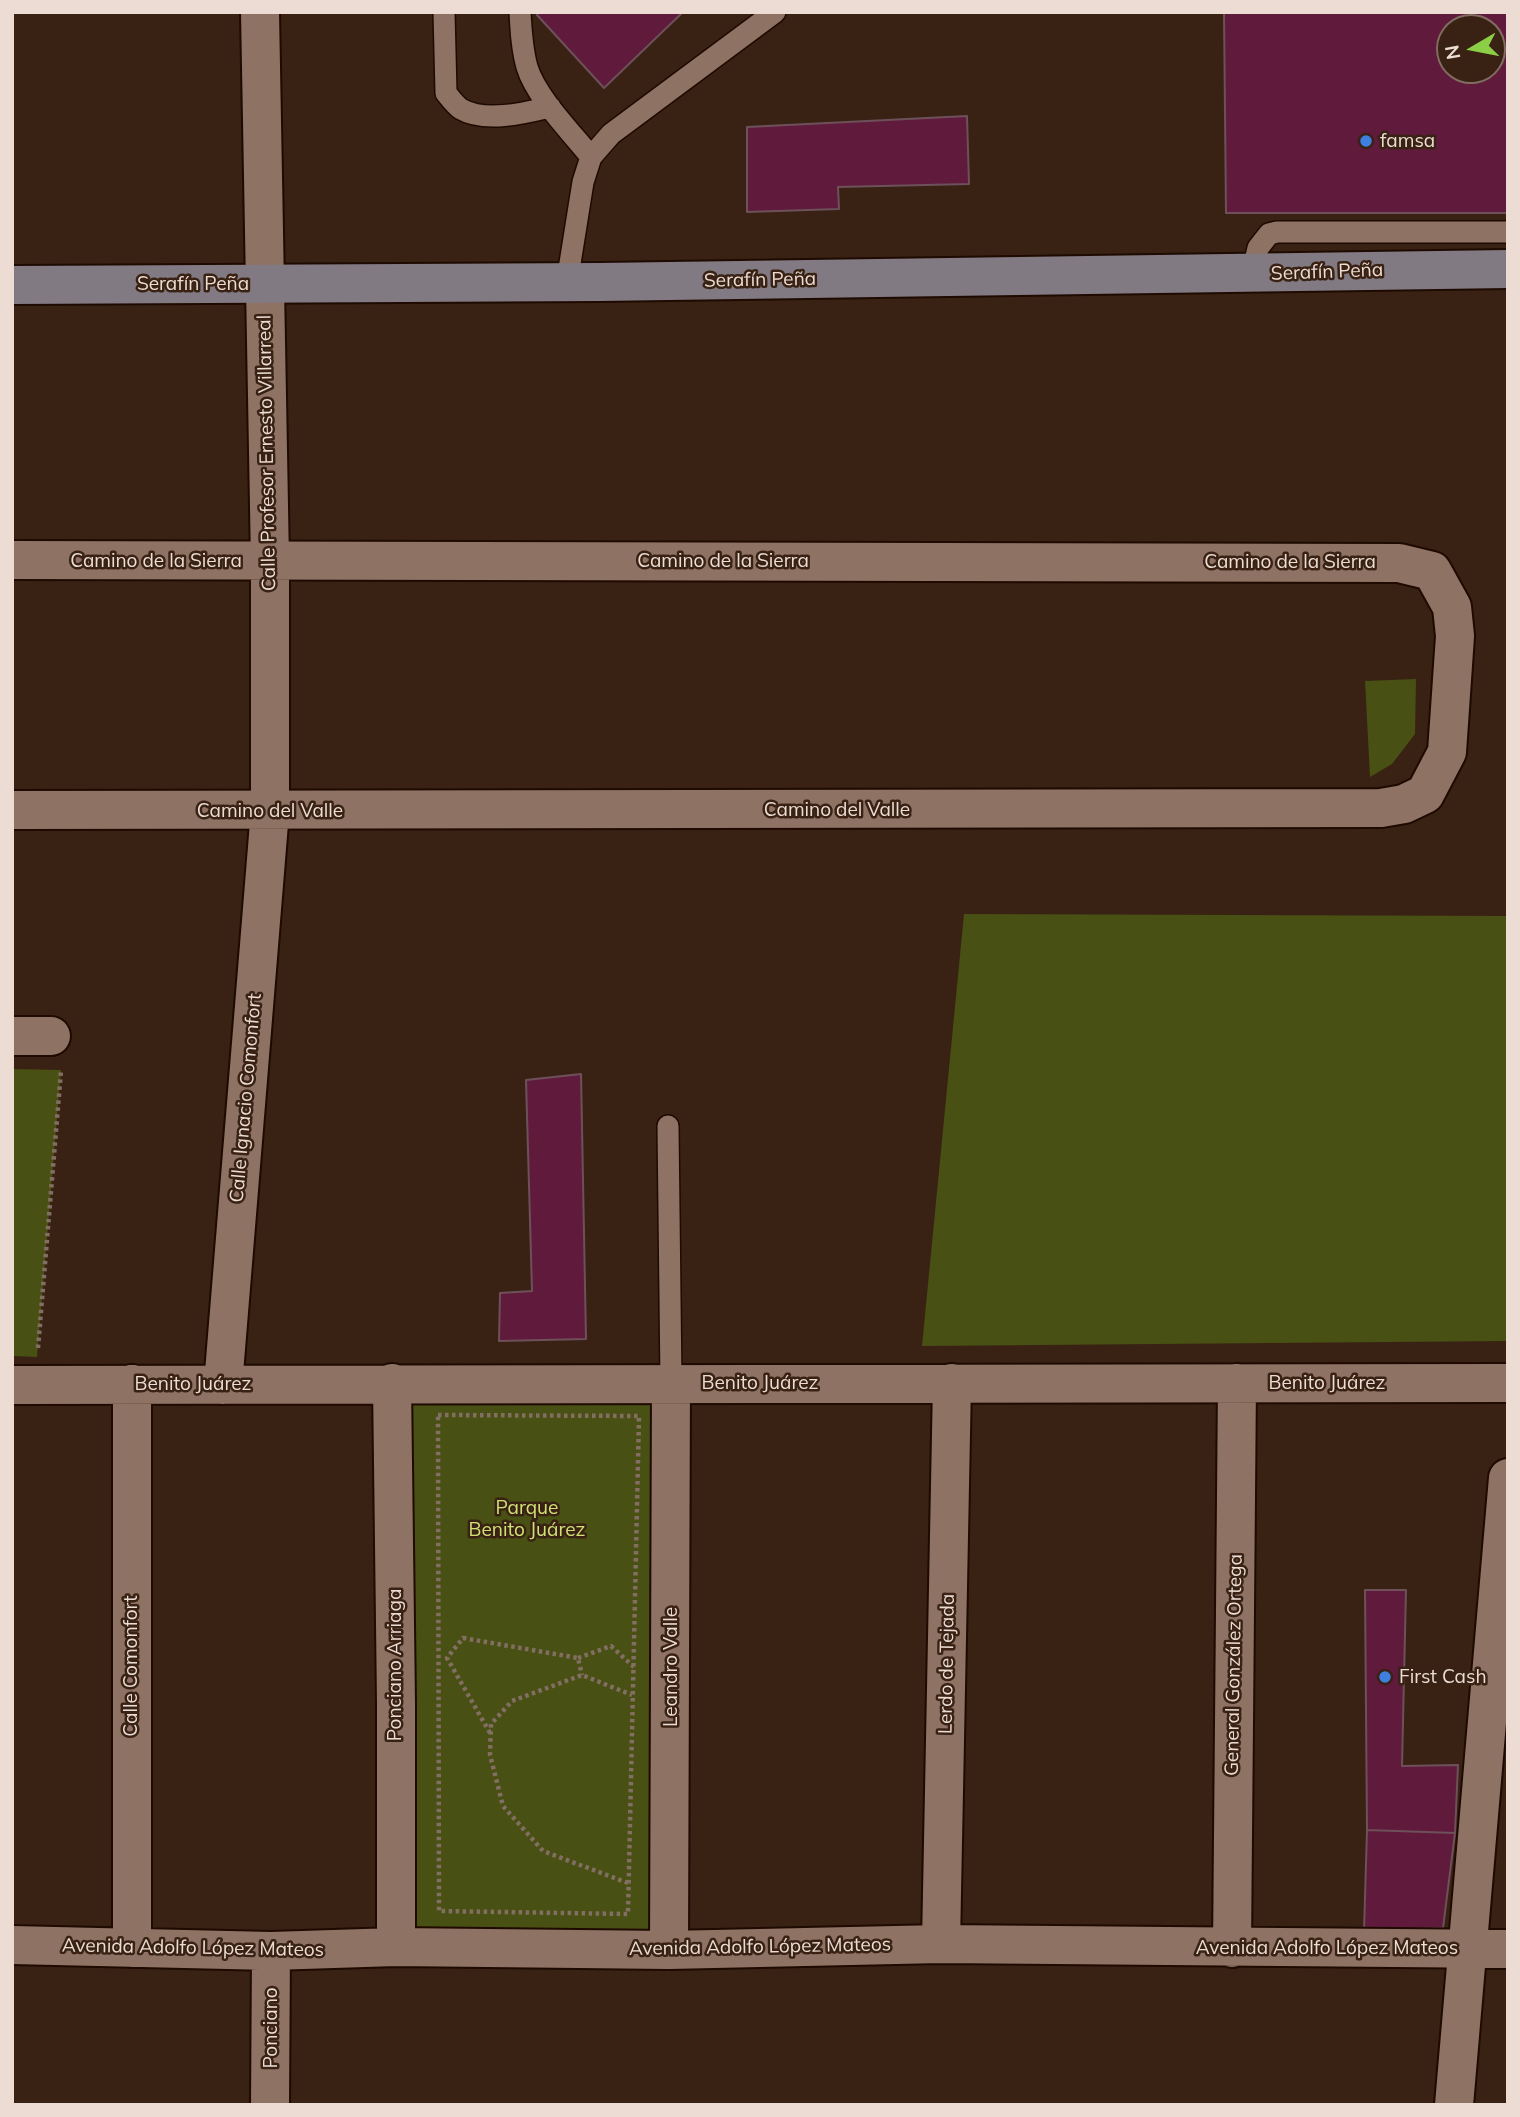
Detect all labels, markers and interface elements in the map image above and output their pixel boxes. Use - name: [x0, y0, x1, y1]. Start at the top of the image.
- north arrow: [1436, 14, 1506, 84]
- text: N: [1439, 43, 1465, 61]
- place label: famsa: [1380, 130, 1435, 152]
- marker: famsa: [1358, 133, 1374, 149]
- street label: Serafín Peña: [1271, 259, 1383, 285]
- street label: Serafín Peña: [704, 268, 816, 292]
- street label: Serafín Peña: [137, 273, 249, 295]
- street label: Calle Profesor Ernesto Villarreal: [253, 315, 281, 591]
- street label: Camino de la Sierra: [70, 550, 242, 572]
- street label: Camino de la Sierra: [637, 550, 809, 572]
- street label: Camino de la Sierra: [1204, 551, 1376, 573]
- street label: Camino del Valle: [764, 799, 910, 821]
- street label: Camino del Valle: [197, 800, 343, 822]
- street label: Calle Ignacio Comonfort: [225, 992, 267, 1204]
- street label: Benito Juárez: [702, 1372, 818, 1394]
- street label: Benito Juárez: [1269, 1372, 1385, 1394]
- street label: Benito Juárez: [135, 1373, 251, 1395]
- park label: Parque Benito Juárez: [469, 1497, 585, 1541]
- street label: General González Ortega: [1221, 1554, 1247, 1776]
- street label: Ponciano Arriaga: [384, 1589, 406, 1741]
- street label: Lerdo de Tejada: [934, 1594, 960, 1734]
- street label: Calle Comonfort: [120, 1595, 142, 1737]
- street label: Leandro Valle: [660, 1607, 682, 1727]
- place label: First Cash: [1399, 1666, 1487, 1688]
- marker: First Cash: [1377, 1669, 1393, 1685]
- street label: Avenida Adolfo López Mateos: [629, 1933, 891, 1961]
- street label: Avenida Adolfo López Mateos: [62, 1934, 324, 1962]
- street label: Avenida Adolfo López Mateos: [1196, 1937, 1458, 1959]
- street label: Ponciano: [260, 1987, 282, 2069]

